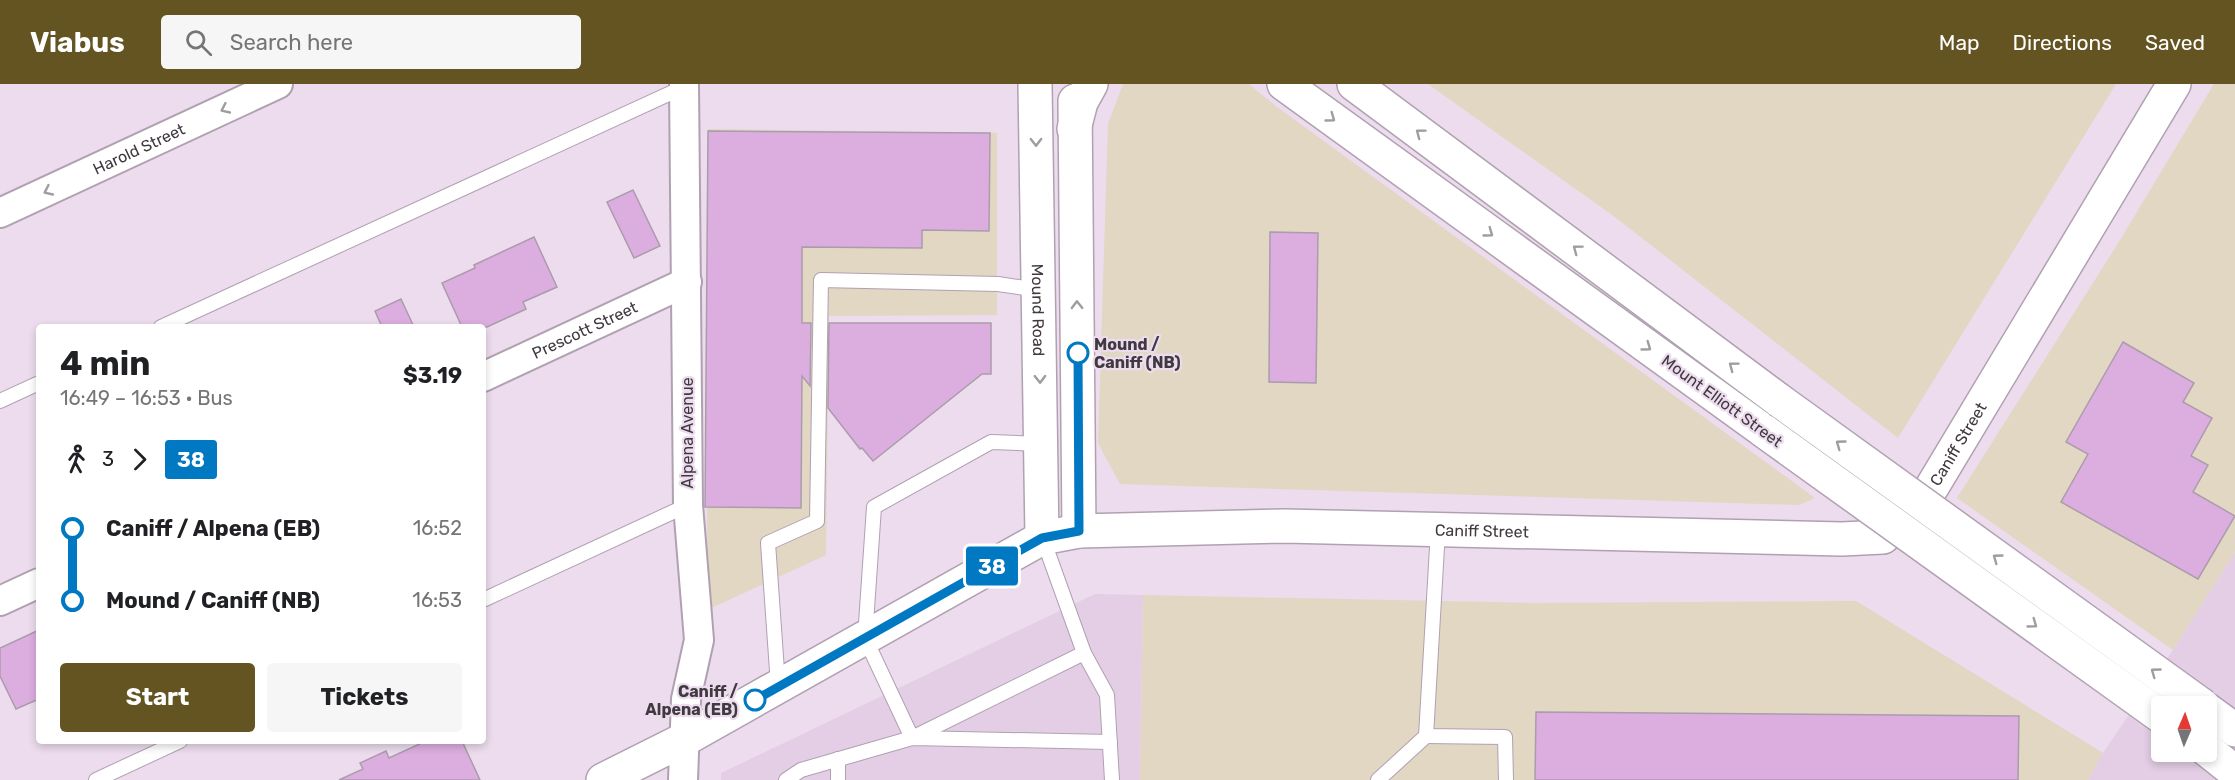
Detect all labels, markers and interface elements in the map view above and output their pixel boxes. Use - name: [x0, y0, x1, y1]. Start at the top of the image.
- search box: [161, 15, 581, 69]
- text: Viabus: [30, 26, 125, 59]
- icon: search: [182, 26, 215, 59]
- text: Search here: [230, 29, 353, 56]
- text: Map: [1939, 30, 1980, 55]
- text: Directions: [2013, 30, 2112, 55]
- text: Saved: [2145, 30, 2205, 55]
- one-way arrow: [221, 101, 232, 113]
- one-way arrow: [1325, 111, 1336, 122]
- street label: Harold Street: [90, 119, 188, 178]
- one-way arrow: [1416, 129, 1427, 140]
- one-way arrow: [1030, 138, 1042, 147]
- one-way arrow: [44, 183, 55, 195]
- one-way arrow: [1483, 225, 1494, 236]
- one-way arrow: [1572, 246, 1583, 257]
- street label: Mound Road: [1028, 264, 1049, 356]
- street label: Prescott Street: [529, 297, 640, 362]
- one-way arrow: [1071, 300, 1083, 309]
- place label: Mound / Caniff (NB): [1094, 335, 1181, 372]
- one-way arrow: [1641, 340, 1652, 351]
- marker: Mound / Caniff (NB): [1067, 342, 1089, 364]
- text: 4 min: [60, 344, 150, 383]
- street label: Mount Elliott Street: [1658, 351, 1786, 451]
- text: $3.19: [403, 362, 462, 389]
- one-way arrow: [1729, 362, 1740, 373]
- one-way arrow: [1034, 375, 1046, 384]
- street label: Alpena Avenue: [678, 377, 697, 489]
- text: 16:49 – 16:53 · Bus: [60, 386, 233, 410]
- street label: Caniff Street: [1926, 399, 1990, 489]
- one-way arrow: [1835, 440, 1846, 451]
- icon: walk: [60, 443, 93, 476]
- icon: forward: [123, 443, 156, 476]
- text: 3: [102, 447, 114, 471]
- text: 38: [177, 447, 205, 472]
- text: Caniff / Alpena (EB): [106, 515, 320, 542]
- text: 16:52: [413, 516, 462, 540]
- street label: Caniff Street: [1435, 520, 1529, 541]
- line badge: 38: [965, 546, 1019, 586]
- text: 38: [978, 554, 1006, 579]
- one-way arrow: [1993, 554, 2004, 565]
- text: Mound / Caniff (NB): [106, 587, 320, 614]
- text: 16:53: [412, 588, 462, 612]
- one-way arrow: [2027, 617, 2038, 628]
- button: Start: [60, 663, 255, 732]
- button: Tickets: [267, 663, 462, 732]
- one-way arrow: [2151, 668, 2162, 679]
- place label: Caniff / Alpena (EB): [645, 682, 738, 719]
- marker: Caniff / Alpena (EB): [744, 689, 766, 711]
- north arrow: [2151, 696, 2217, 762]
- map controls: [2151, 696, 2217, 762]

